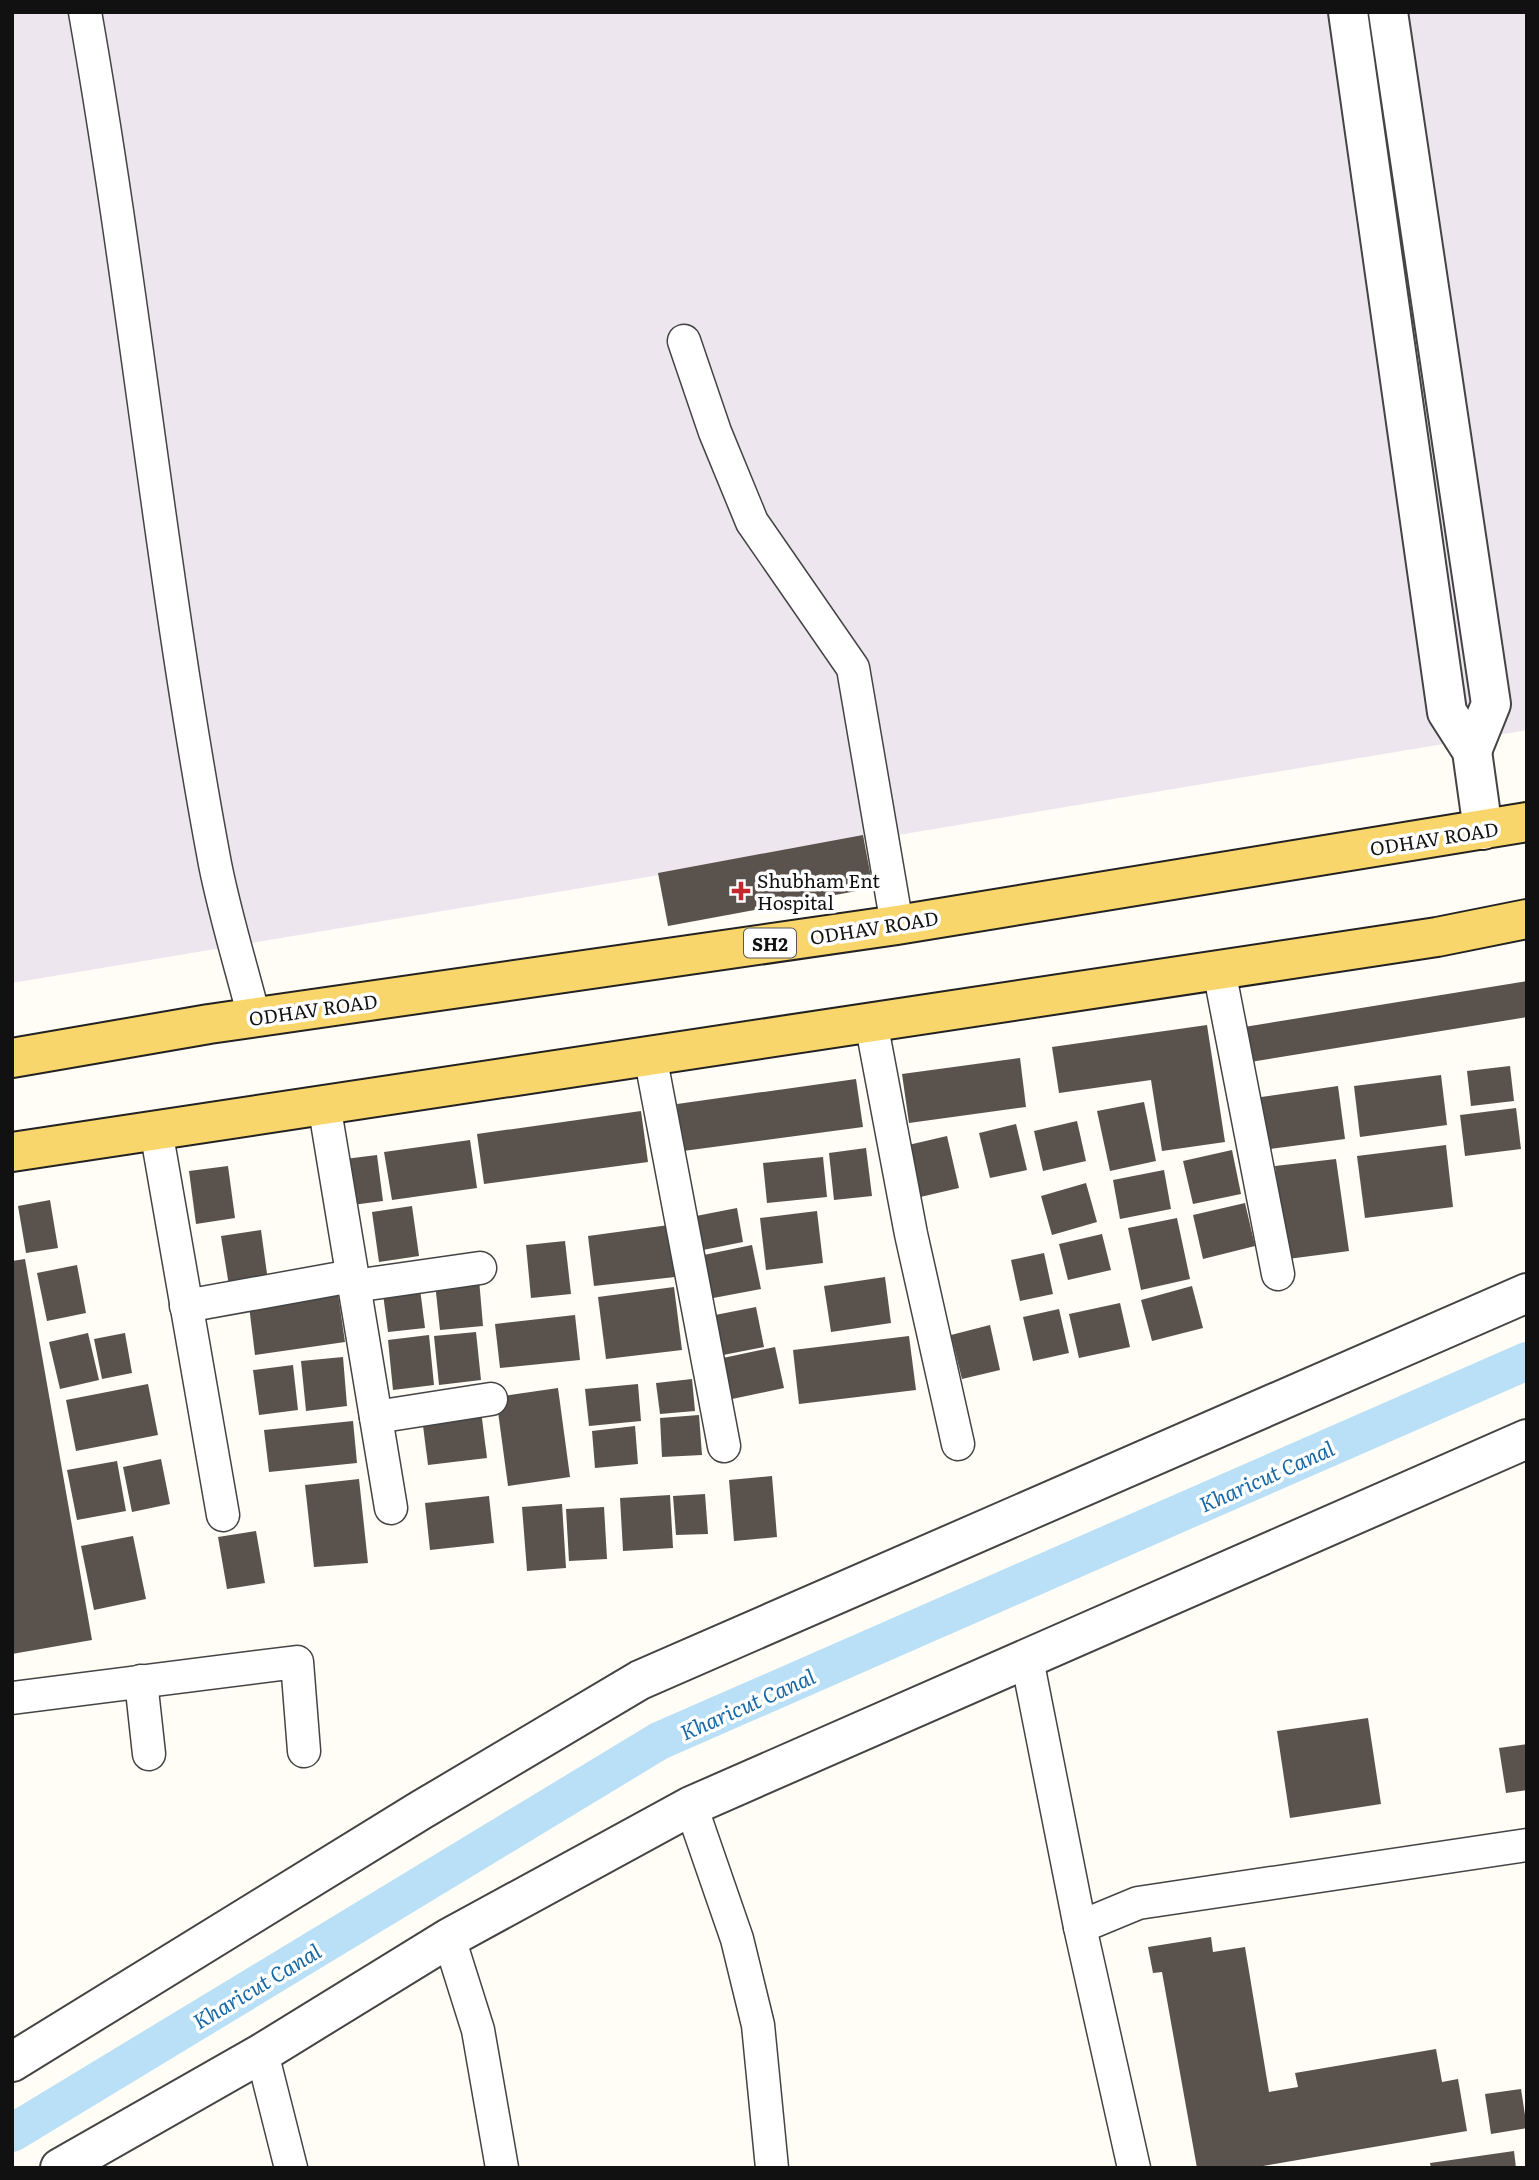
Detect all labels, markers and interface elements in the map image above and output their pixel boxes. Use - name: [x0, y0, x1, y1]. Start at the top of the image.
- street label: ODHAV ROAD: [1368, 814, 1500, 862]
- place label: Shubham Ent Hospital: [757, 866, 880, 916]
- marker: Shubham Ent Hospital: [731, 881, 751, 901]
- street label: ODHAV ROAD: [808, 903, 940, 951]
- road number: SH2: [744, 928, 796, 958]
- street label: ODHAV ROAD: [247, 986, 379, 1032]
- water label: Kharicut Canal: [1194, 1431, 1338, 1519]
- water label: Kharicut Canal: [675, 1659, 819, 1747]
- water label: Kharicut Canal: [186, 1934, 326, 2036]

